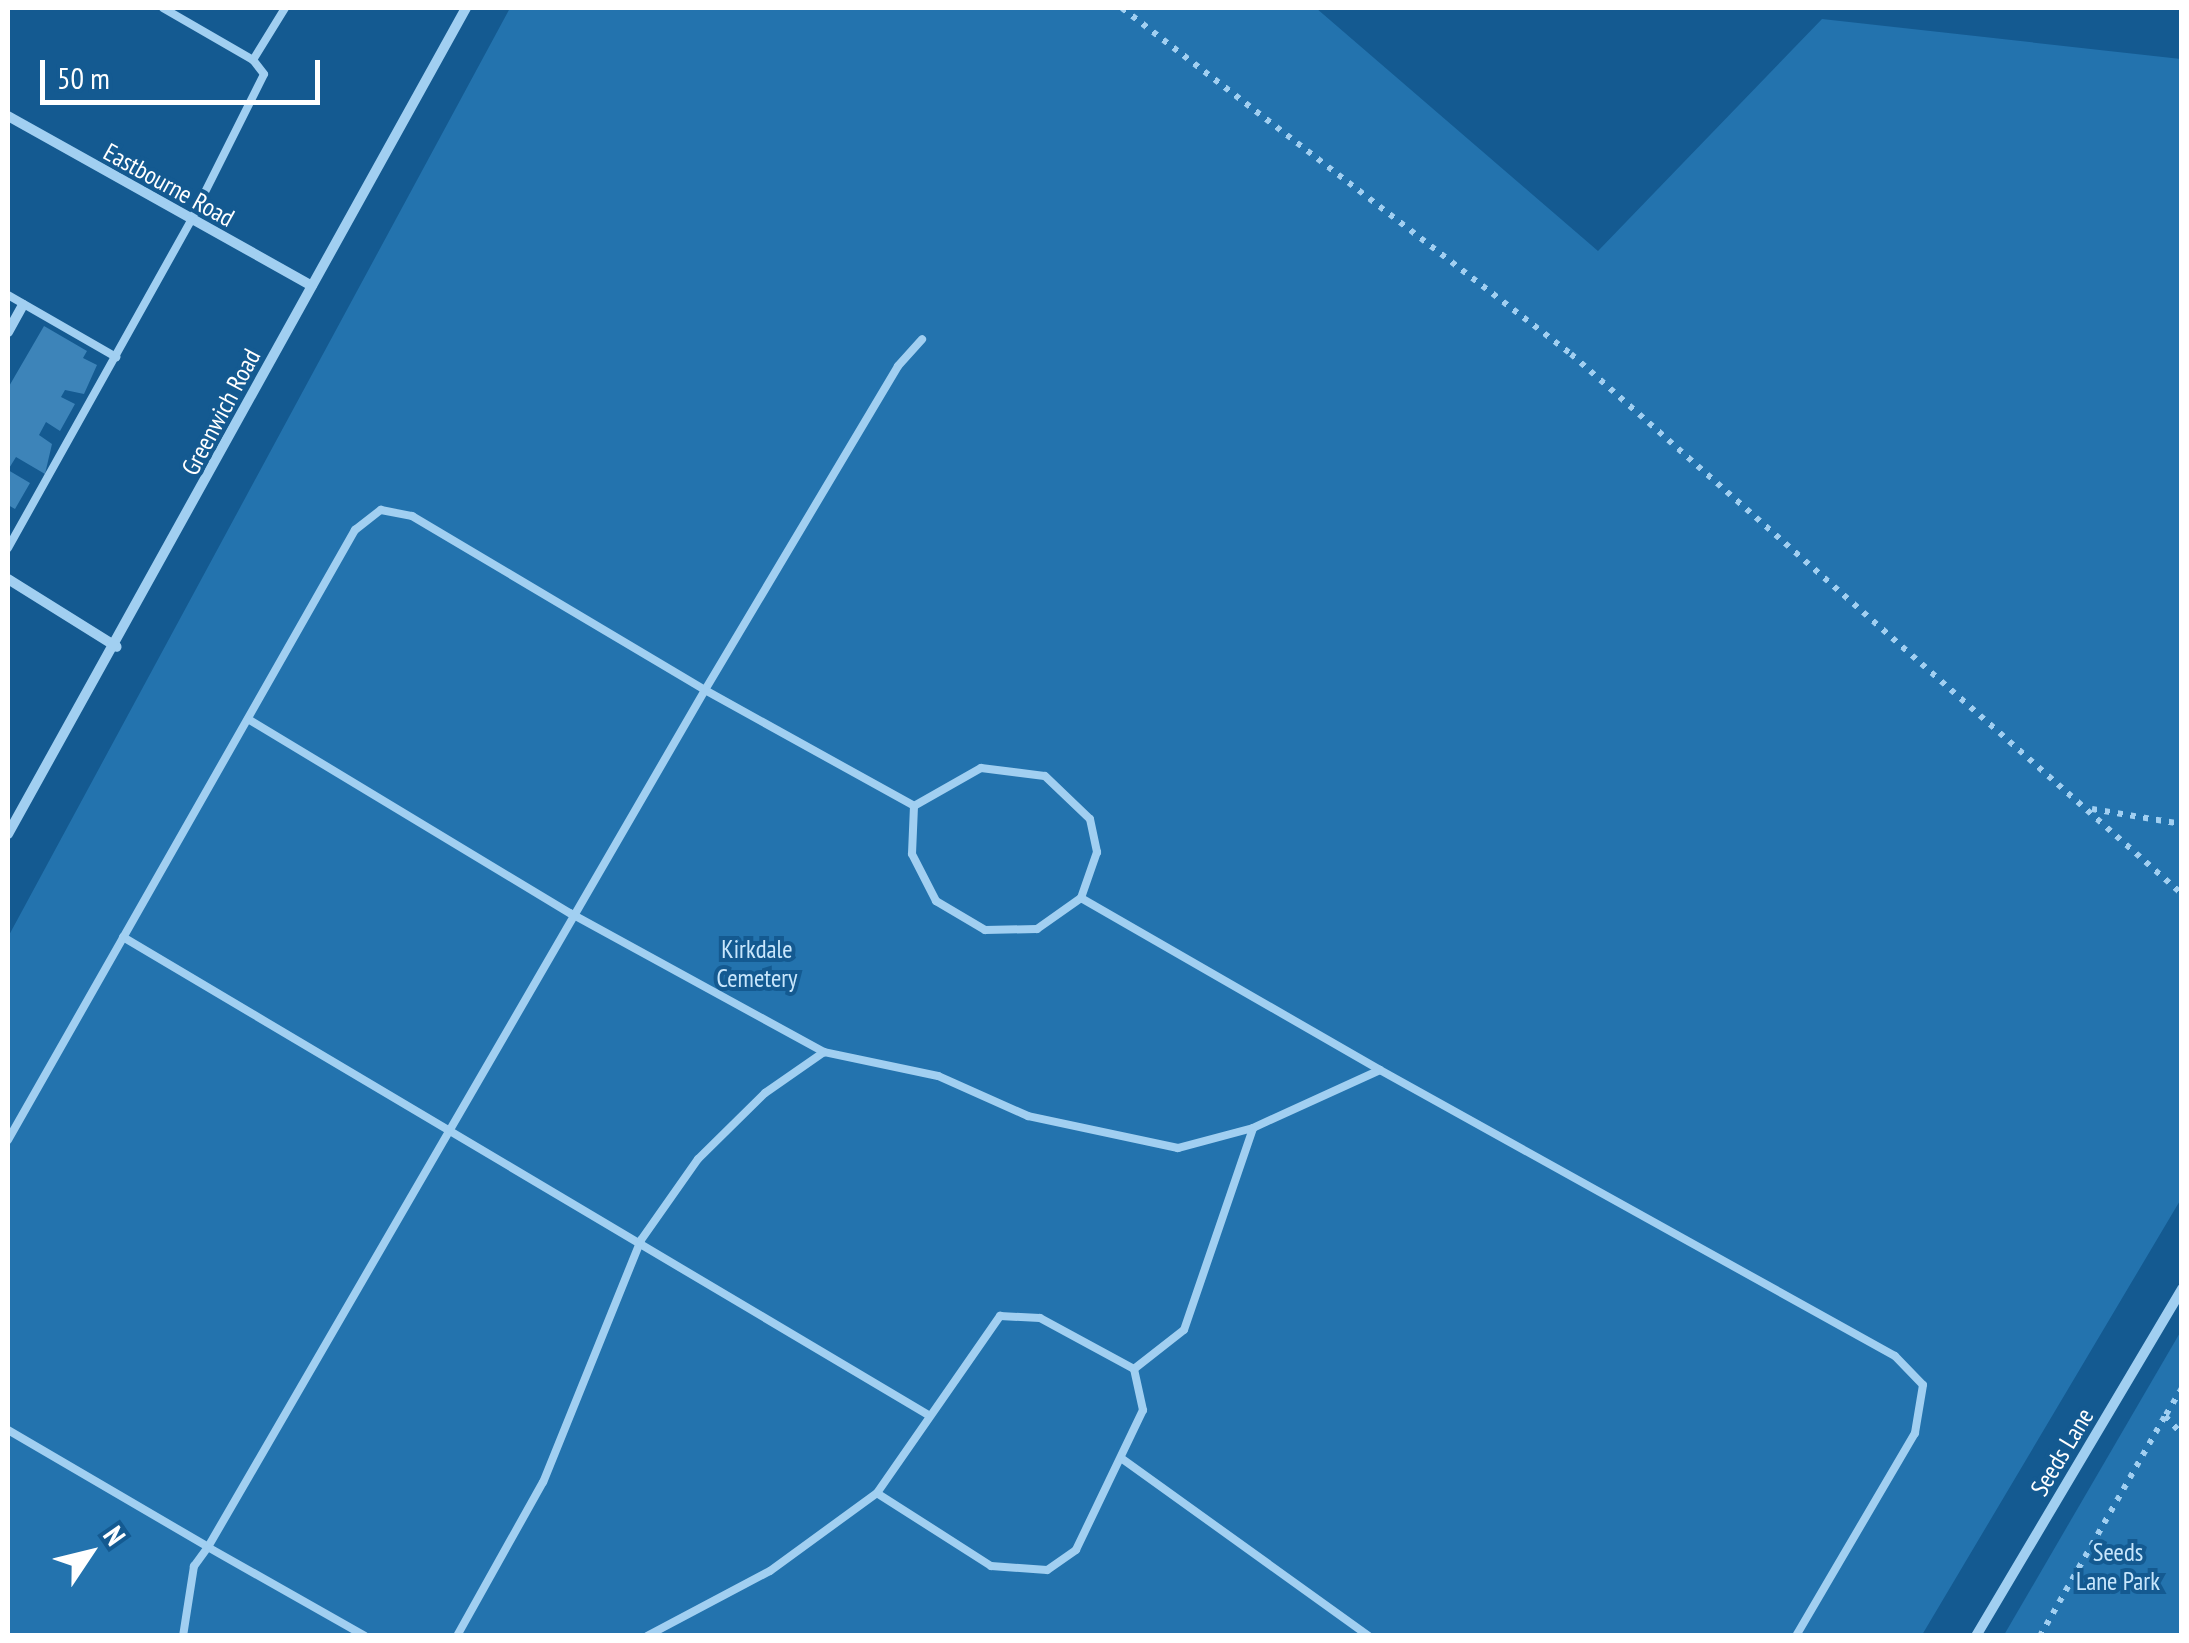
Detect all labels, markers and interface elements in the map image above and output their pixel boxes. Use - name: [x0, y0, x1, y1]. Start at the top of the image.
- scale bar: [45, 40, 325, 102]
- text: 50 m: [57, 58, 110, 97]
- street label: Eastbourne Road: [98, 137, 240, 233]
- street label: Greenwich Road: [175, 344, 267, 480]
- park label: Kirkdale Cemetery: [717, 935, 797, 994]
- street label: Seeds Lane: [2024, 1403, 2100, 1501]
- north arrow: [40, 1503, 140, 1603]
- text: N: [95, 1519, 134, 1552]
- park label: Seeds Lane Park: [2076, 1538, 2160, 1597]

